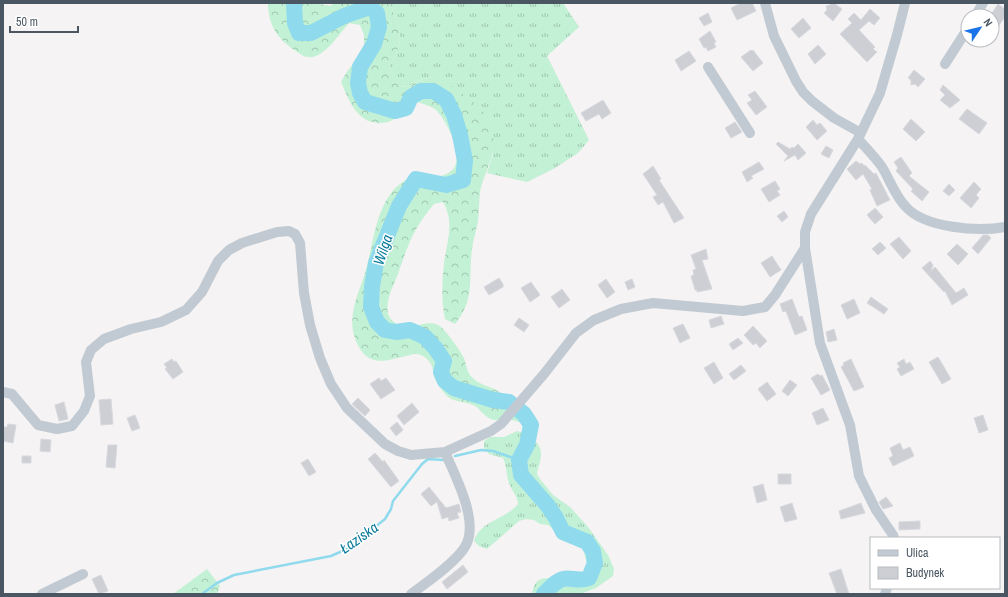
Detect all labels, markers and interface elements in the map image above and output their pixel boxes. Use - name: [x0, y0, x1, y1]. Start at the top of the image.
- scale bar: [10, 8, 78, 34]
- north arrow: [960, 8, 1000, 48]
- text: 50 m: [16, 14, 38, 30]
- text: N: [981, 16, 996, 29]
- water label: Wilga: [368, 232, 398, 268]
- water label: Łaziska: [335, 517, 382, 559]
- legend: [870, 537, 1000, 589]
- text: Ulica: [906, 545, 929, 561]
- text: Budynek: [906, 565, 944, 581]

